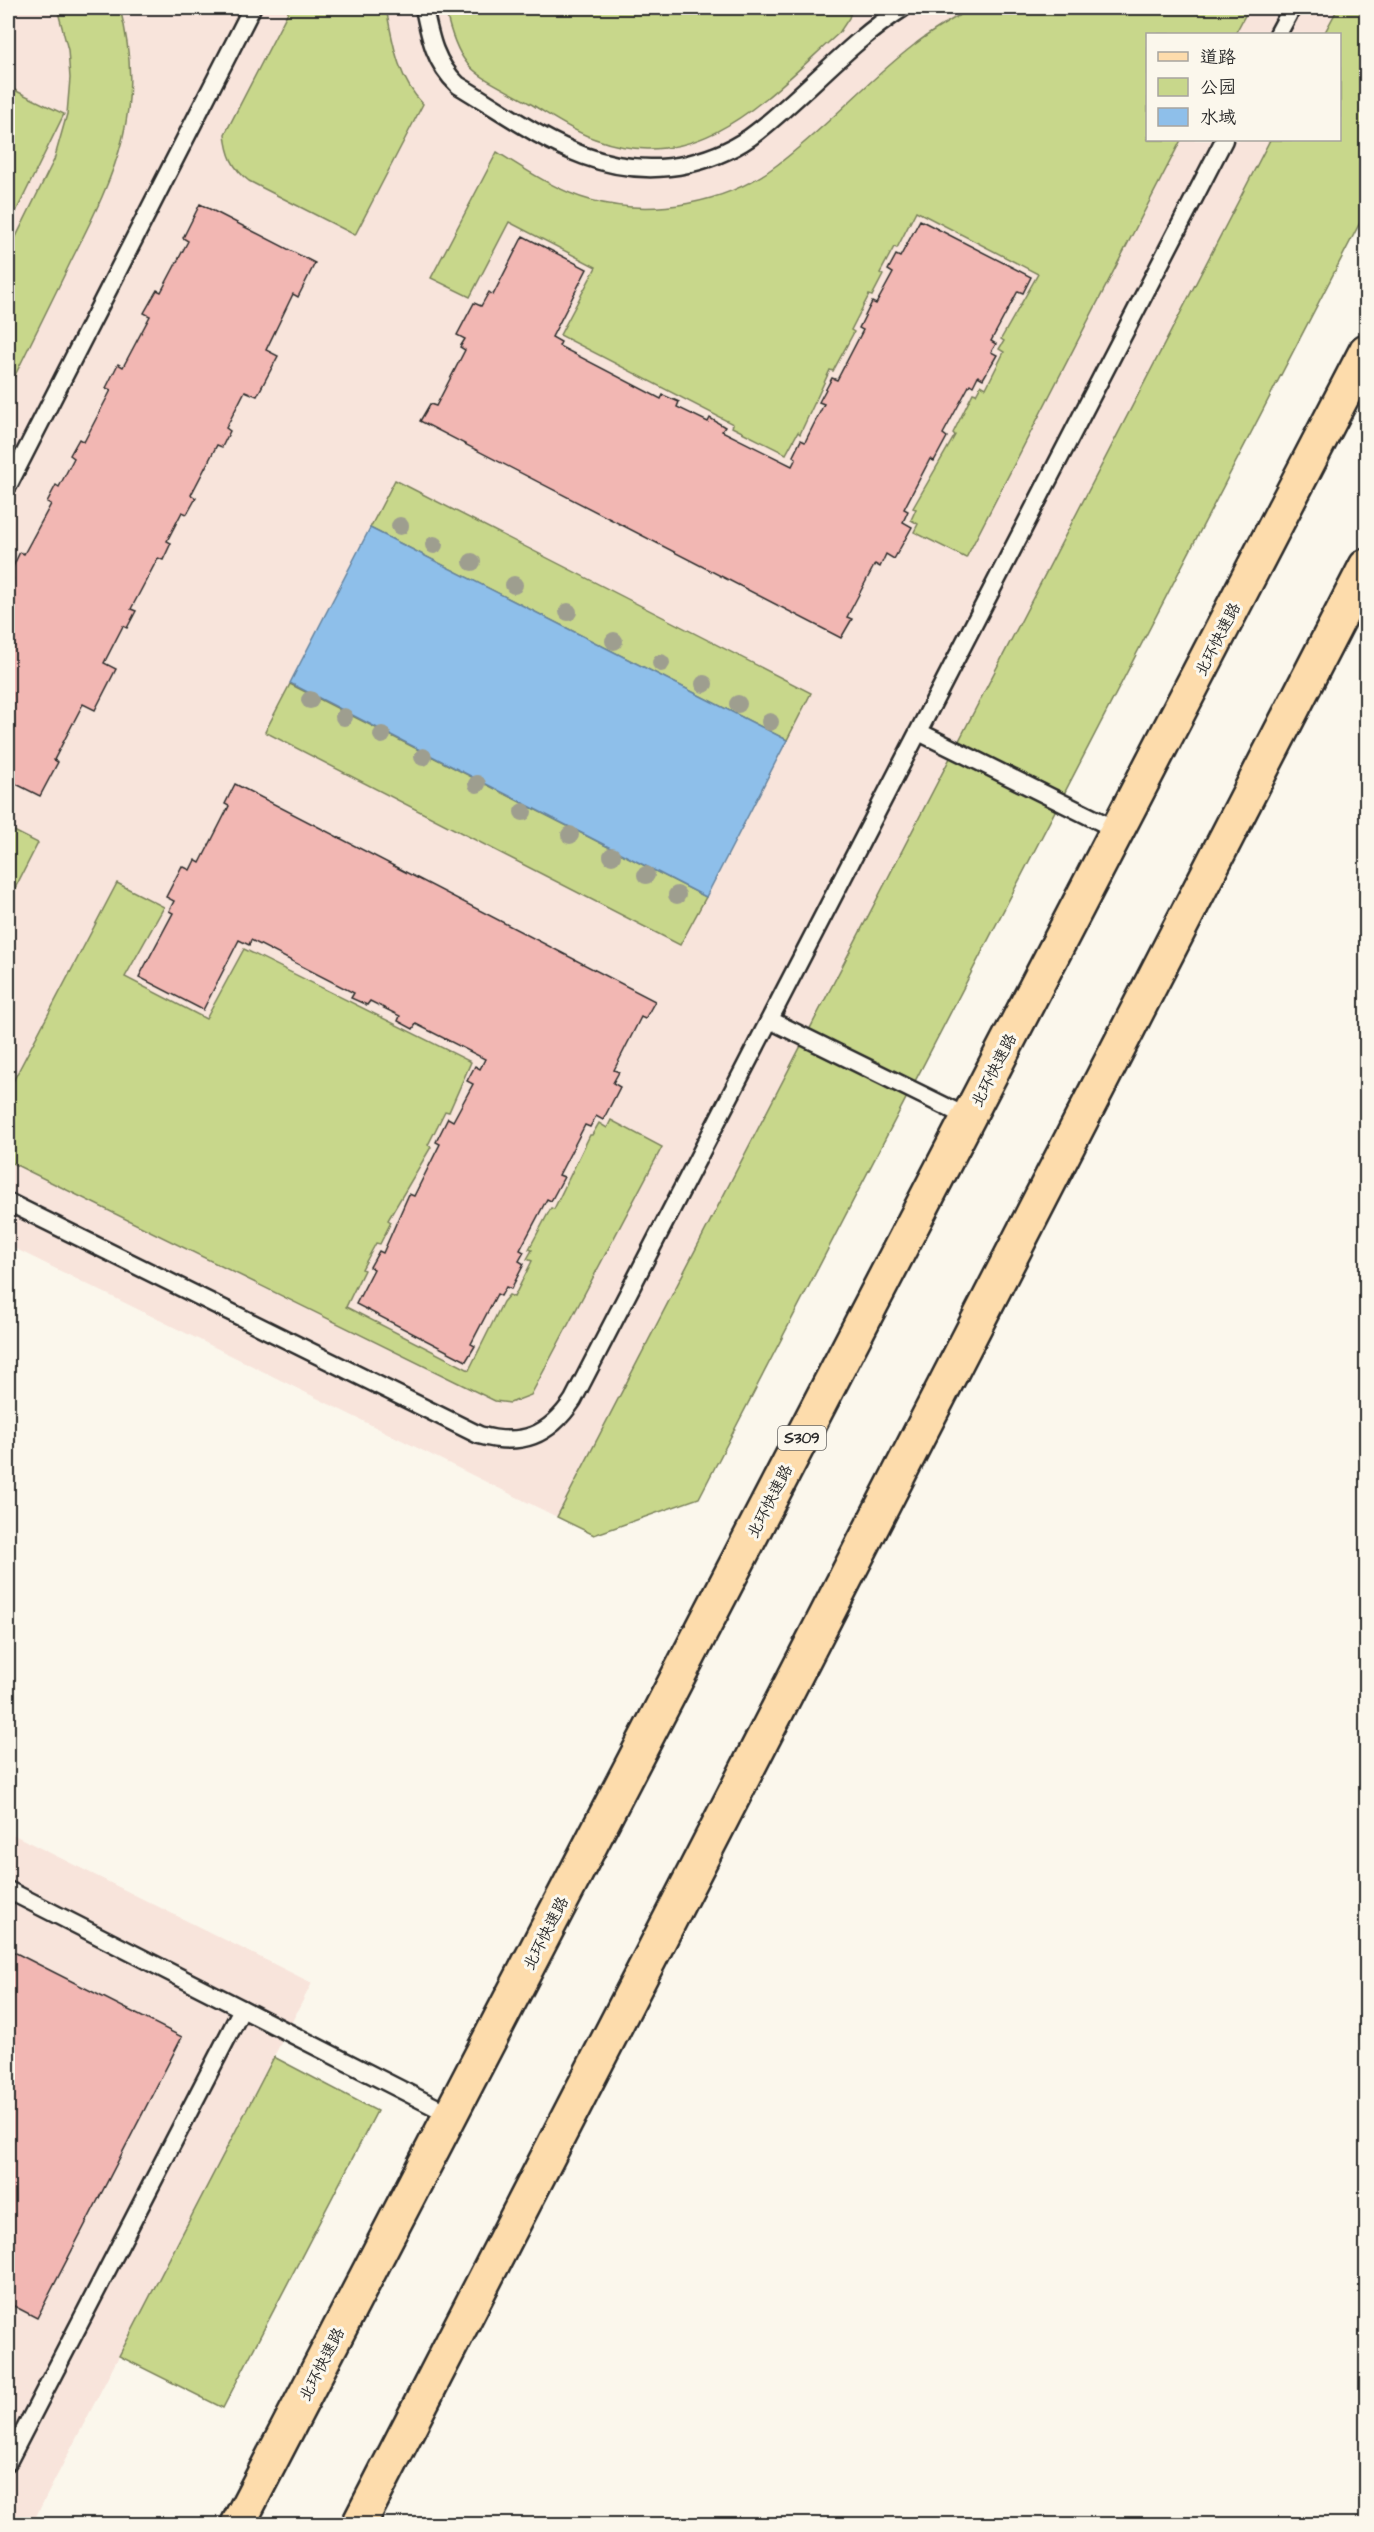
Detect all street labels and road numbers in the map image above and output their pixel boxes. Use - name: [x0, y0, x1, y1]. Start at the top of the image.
- street label: 北环快速路: [1190, 599, 1246, 680]
- street label: 北环快速路: [966, 1030, 1022, 1111]
- road number: S309: [778, 1426, 826, 1450]
- street label: 北环快速路: [742, 1461, 798, 1542]
- street label: 北环快速路: [518, 1893, 574, 1974]
- street label: 北环快速路: [294, 2324, 350, 2405]

